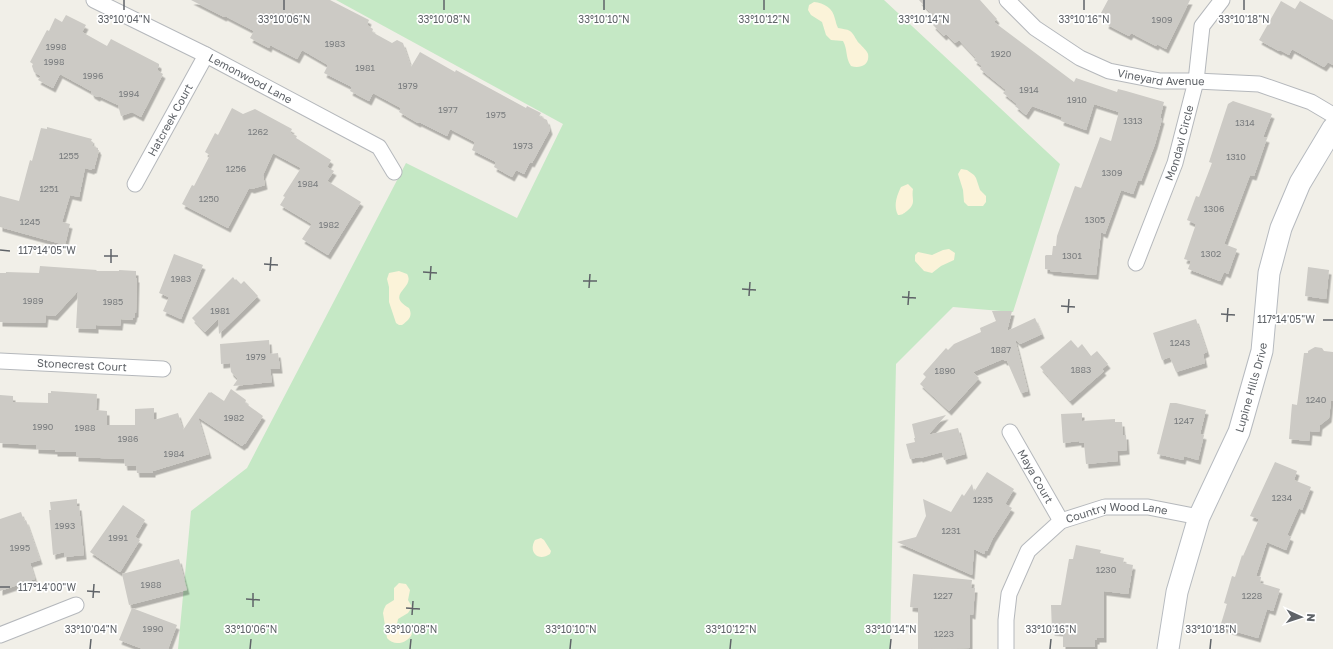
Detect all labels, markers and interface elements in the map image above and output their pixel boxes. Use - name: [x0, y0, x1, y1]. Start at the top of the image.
- text: 33°10'04"N: [98, 13, 150, 25]
- text: 33°10'06"N: [258, 13, 310, 25]
- text: 33°10'08"N: [418, 13, 470, 25]
- text: 33°10'10"N: [578, 13, 630, 25]
- text: 33°10'12"N: [739, 13, 790, 25]
- text: 33°10'14"N: [898, 13, 950, 25]
- text: 33°10'16"N: [1058, 13, 1110, 25]
- text: 33°10'18"N: [1218, 13, 1270, 25]
- house number: 1909: [1152, 14, 1172, 25]
- house number: 1983: [325, 38, 345, 49]
- house number: 1998: [46, 41, 66, 52]
- house number: 1920: [991, 48, 1012, 59]
- street label: Lemonwood Lane: [207, 51, 295, 106]
- house number: 1998: [44, 56, 64, 67]
- house number: 1981: [355, 62, 375, 73]
- street label: Vineyard Avenue: [1116, 66, 1205, 87]
- house number: 1996: [83, 70, 103, 81]
- house number: 1979: [398, 80, 418, 91]
- street label: Hatcreek Court: [145, 81, 195, 158]
- house number: 1914: [1019, 84, 1039, 95]
- house number: 1994: [119, 88, 140, 99]
- house number: 1910: [1067, 94, 1087, 105]
- house number: 1977: [438, 104, 458, 115]
- street label: Mondavi Circle: [1162, 104, 1196, 182]
- house number: 1975: [486, 109, 506, 120]
- house number: 1313: [1123, 115, 1143, 126]
- house number: 1314: [1235, 117, 1255, 128]
- house number: 1262: [248, 126, 268, 137]
- house number: 1973: [513, 140, 533, 151]
- house number: 1255: [59, 150, 79, 161]
- house number: 1310: [1226, 151, 1246, 162]
- house number: 1256: [226, 163, 246, 174]
- house number: 1309: [1102, 167, 1122, 178]
- house number: 1984: [298, 178, 319, 189]
- house number: 1251: [39, 183, 59, 194]
- house number: 1250: [199, 193, 220, 204]
- house number: 1306: [1204, 203, 1224, 214]
- house number: 1305: [1085, 214, 1105, 225]
- house number: 1245: [20, 216, 40, 227]
- house number: 1982: [319, 219, 339, 230]
- text: 117°14'05"W: [18, 244, 76, 256]
- house number: 1302: [1201, 248, 1221, 259]
- house number: 1301: [1062, 250, 1082, 261]
- house number: 1983: [171, 273, 191, 284]
- house number: 1989: [23, 295, 43, 306]
- house number: 1985: [103, 296, 123, 307]
- house number: 1981: [210, 305, 230, 316]
- text: 117°14'05"W: [1257, 313, 1315, 325]
- house number: 1243: [1170, 337, 1190, 348]
- street label: Lupine Hills Drive: [1232, 342, 1269, 434]
- house number: 1887: [991, 344, 1011, 355]
- house number: 1979: [246, 351, 266, 362]
- street label: Stonecrest Court: [37, 356, 127, 373]
- house number: 1883: [1071, 364, 1091, 375]
- house number: 1890: [935, 365, 956, 376]
- house number: 1240: [1306, 394, 1327, 405]
- house number: 1982: [224, 412, 244, 423]
- house number: 1247: [1174, 415, 1194, 426]
- house number: 1990: [33, 421, 54, 432]
- house number: 1988: [75, 422, 95, 433]
- house number: 1986: [118, 433, 138, 444]
- street label: Maya Court: [1015, 447, 1056, 505]
- house number: 1984: [164, 448, 185, 459]
- house number: 1234: [1272, 492, 1293, 503]
- house number: 1235: [973, 494, 993, 505]
- street label: Country Wood Lane: [1064, 500, 1169, 525]
- house number: 1993: [55, 520, 75, 531]
- house number: 1231: [941, 525, 961, 536]
- house number: 1991: [108, 532, 128, 543]
- house number: 1995: [10, 542, 30, 553]
- house number: 1230: [1096, 564, 1117, 575]
- house number: 1988: [141, 579, 161, 590]
- text: 117°14'00"W: [18, 581, 76, 593]
- house number: 1227: [933, 590, 953, 601]
- house number: 1228: [1242, 590, 1262, 601]
- north arrow: [1281, 597, 1321, 637]
- text: N: [1305, 613, 1318, 622]
- text: 33°10'04"N: [65, 623, 117, 635]
- house number: 1990: [143, 623, 164, 634]
- text: 33°10'06"N: [225, 623, 277, 635]
- text: 33°10'08"N: [385, 623, 437, 635]
- text: 33°10'10"N: [545, 623, 597, 635]
- text: 33°10'12"N: [706, 623, 757, 635]
- text: 33°10'14"N: [865, 623, 917, 635]
- text: 33°10'16"N: [1025, 623, 1077, 635]
- text: 33°10'18"N: [1185, 623, 1237, 635]
- house number: 1223: [934, 628, 954, 639]

